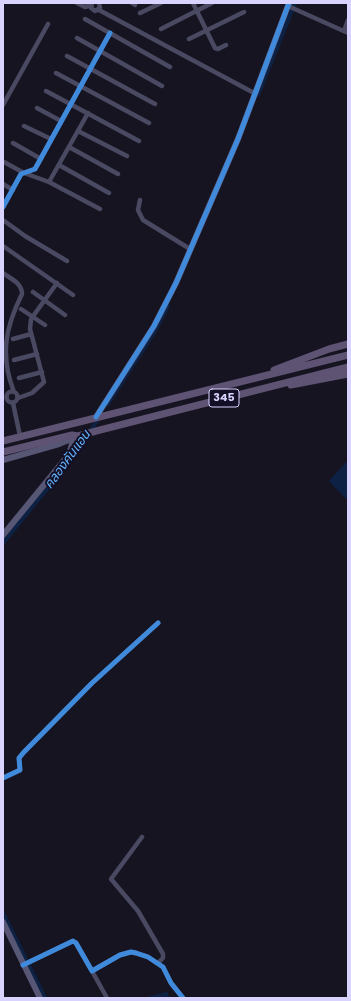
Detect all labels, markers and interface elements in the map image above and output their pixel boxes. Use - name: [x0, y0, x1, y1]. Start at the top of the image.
- road number: 345: [209, 389, 239, 407]
- water label: คลองคันแอน: [42, 428, 94, 492]

